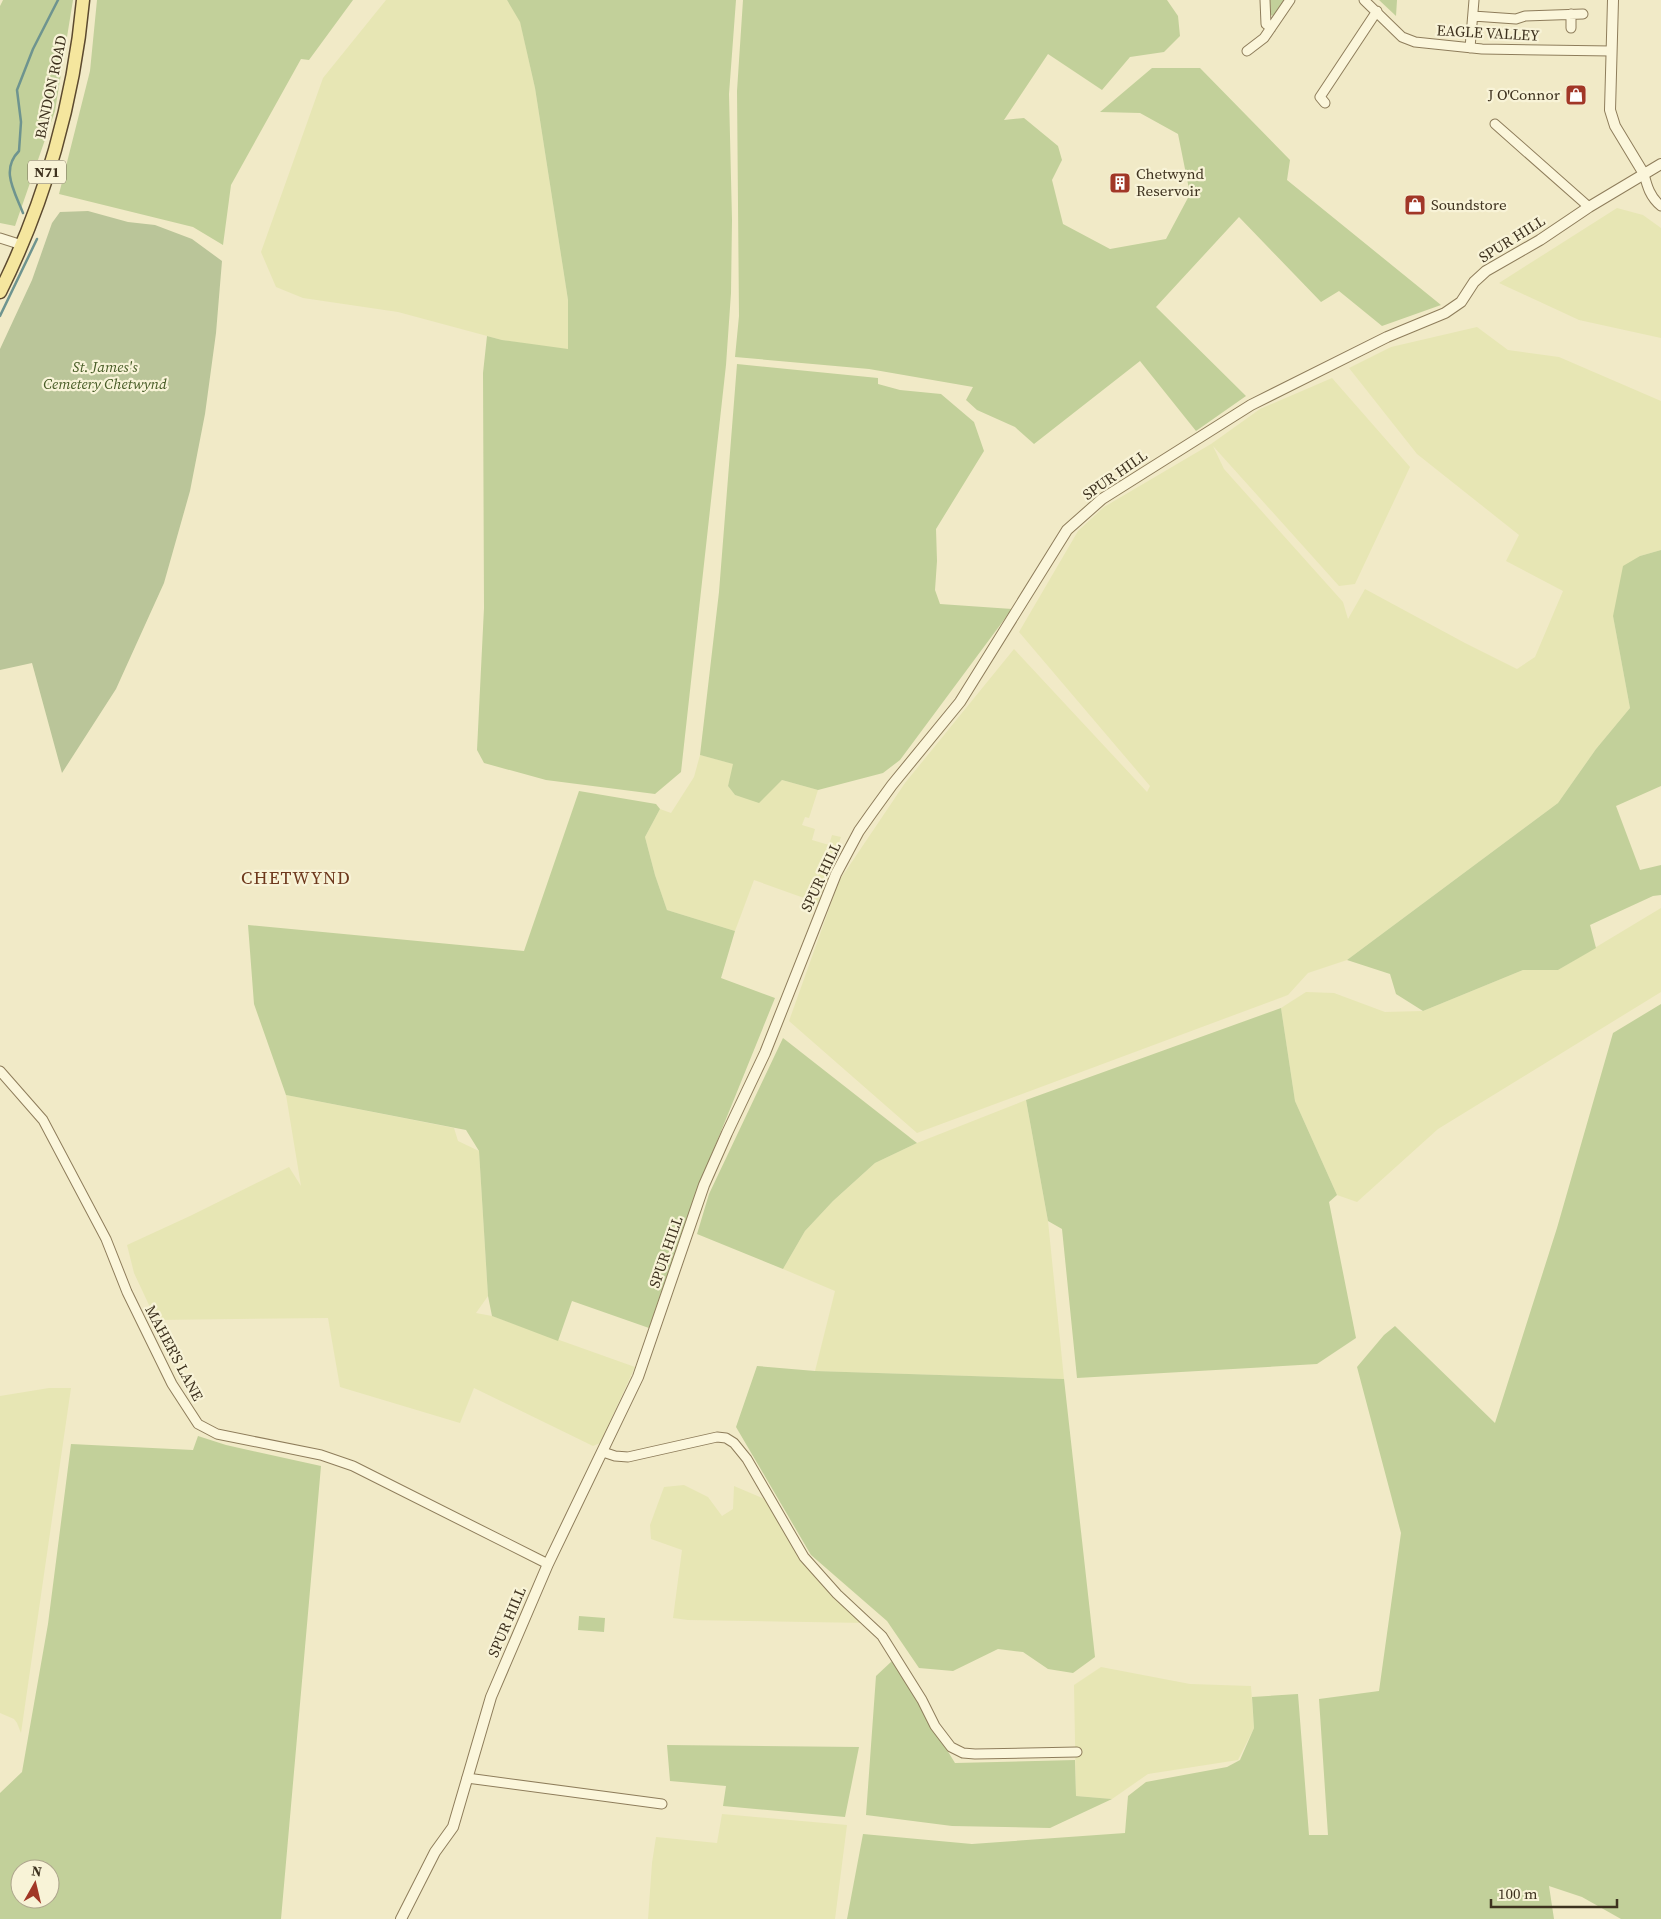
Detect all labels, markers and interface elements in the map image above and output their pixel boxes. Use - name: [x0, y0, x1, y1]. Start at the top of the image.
- street label: EAGLE VALLEY: [1436, 19, 1541, 46]
- street label: BANDON ROAD: [29, 33, 72, 141]
- shop icon: J O'Connor: [1564, 83, 1588, 107]
- place label: J O'Connor: [1487, 84, 1561, 105]
- road number: N71: [28, 160, 66, 183]
- place label: Chetwynd Reservoir: [1136, 163, 1205, 201]
- building icon: Chetwynd Reservoir: [1108, 171, 1132, 195]
- shop icon: Soundstore: [1403, 193, 1427, 217]
- place label: Soundstore: [1431, 194, 1507, 215]
- street label: SPUR HILL: [1474, 210, 1549, 267]
- park label: St. James's Cemetery Chetwynd: [43, 356, 167, 394]
- street label: SPUR HILL: [1078, 444, 1151, 505]
- street label: SPUR HILL: [795, 838, 846, 915]
- district label: CHETWYND: [241, 865, 351, 890]
- street label: SPUR HILL: [643, 1213, 688, 1291]
- street label: MAHER'S LANE: [140, 1301, 209, 1404]
- street label: SPUR HILL: [482, 1583, 531, 1660]
- north arrow: [10, 1859, 60, 1909]
- text: N: [30, 1861, 43, 1882]
- scale bar: [1491, 1876, 1617, 1908]
- text: 100 m: [1498, 1883, 1538, 1904]

